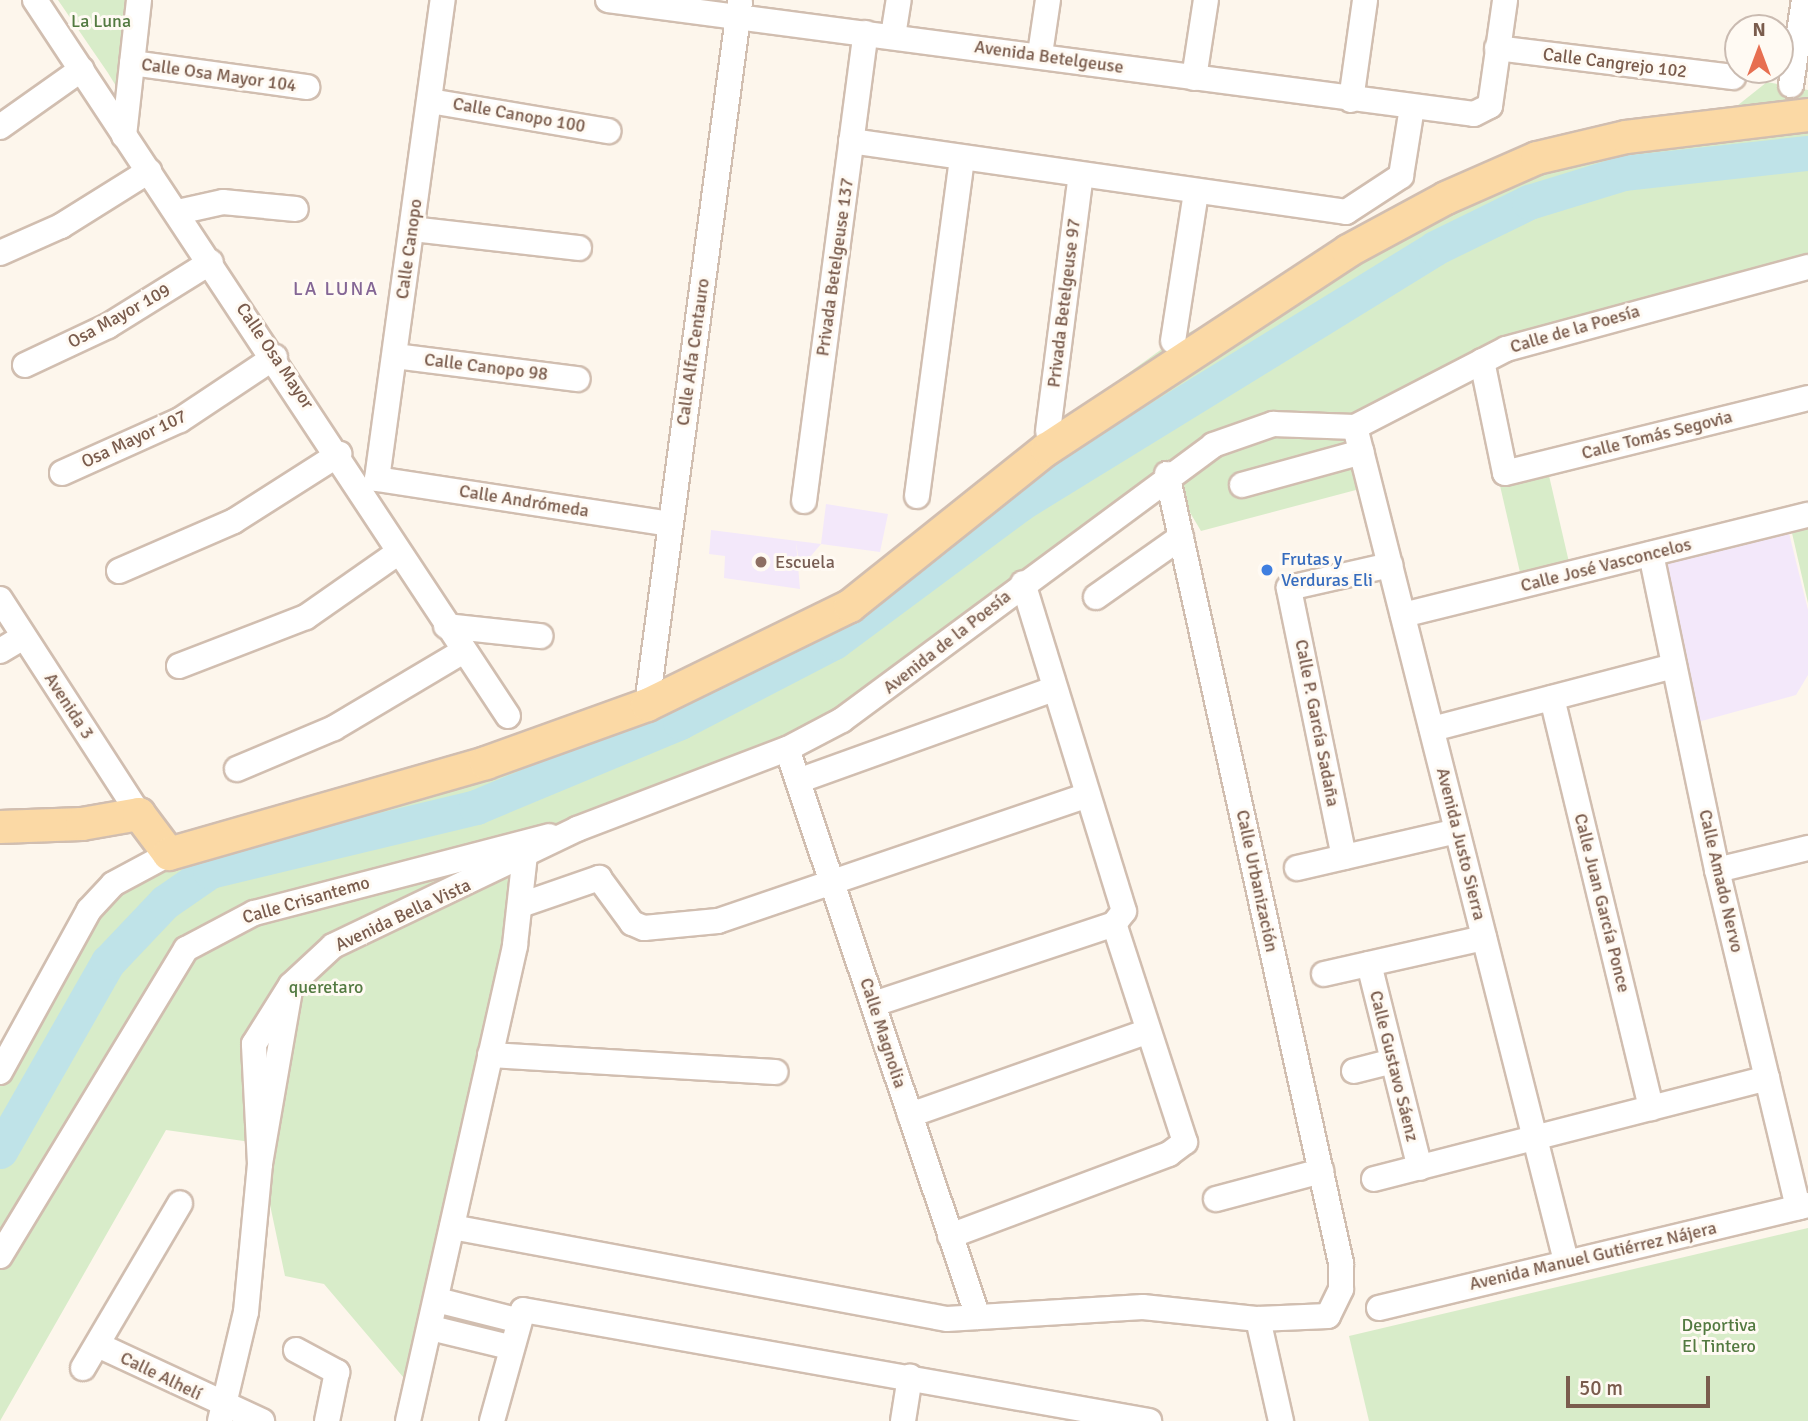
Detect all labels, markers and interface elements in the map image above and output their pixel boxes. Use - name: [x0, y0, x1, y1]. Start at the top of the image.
- park label: La Luna: [71, 10, 131, 32]
- north arrow: [1724, 14, 1794, 84]
- text: N: [1752, 18, 1766, 42]
- street label: Avenida Betelgeuse: [973, 36, 1125, 78]
- street label: Calle Cangrejo 102: [1542, 43, 1688, 83]
- street label: Calle Osa Mayor 104: [140, 53, 298, 97]
- street label: Calle Canopo 100: [451, 93, 587, 137]
- street label: Privada Betelgeuse 137: [812, 176, 858, 358]
- street label: Calle Canopo: [391, 197, 427, 301]
- street label: Privada Betelgeuse 97: [1043, 217, 1085, 389]
- street label: Calle Alfa Centauro: [672, 277, 714, 427]
- street label: Osa Mayor 109: [64, 279, 174, 353]
- district label: LA LUNA: [294, 279, 378, 301]
- street label: Calle Osa Mayor: [232, 299, 318, 413]
- street label: Calle de la Poesía: [1508, 300, 1642, 358]
- street label: Calle Canopo 98: [423, 349, 549, 385]
- street label: Osa Mayor 107: [78, 405, 190, 473]
- street label: Calle Tomás Segovia: [1579, 406, 1735, 464]
- street label: Calle Andrómeda: [458, 480, 590, 522]
- street label: Calle José Vasconcelos: [1518, 533, 1694, 597]
- place label: Frutas y Verduras Eli: [1281, 549, 1373, 592]
- place label: Escuela: [775, 551, 835, 573]
- marker: Escuela: [753, 554, 769, 570]
- marker: Frutas y Verduras Eli: [1259, 562, 1275, 578]
- street label: Avenida de la Poesía: [879, 585, 1015, 699]
- street label: Calle P. García Sadaña: [1290, 638, 1344, 808]
- street label: Avenida 3: [40, 669, 98, 743]
- street label: Avenida Justo Sierra: [1432, 766, 1490, 922]
- street label: Calle Amado Nervo: [1694, 807, 1748, 955]
- street label: Calle Urbanización: [1231, 808, 1283, 954]
- street label: Calle Juan García Ponce: [1569, 811, 1635, 995]
- street label: Calle Crisantemo: [240, 872, 372, 928]
- street label: Avenida Bella Vista: [332, 874, 474, 956]
- street label: Calle Magnolia: [855, 975, 911, 1091]
- park label: queretaro: [289, 976, 363, 998]
- street label: Calle Gustavo Sáenz: [1365, 988, 1423, 1144]
- street label: Avenida Manuel Gutiérrez Nájera: [1467, 1217, 1719, 1295]
- park label: Deportiva El Tintero: [1681, 1315, 1757, 1358]
- street label: Calle Alhelí: [117, 1347, 205, 1405]
- scale bar: [1570, 1362, 1714, 1406]
- text: 50 m: [1579, 1375, 1623, 1401]

